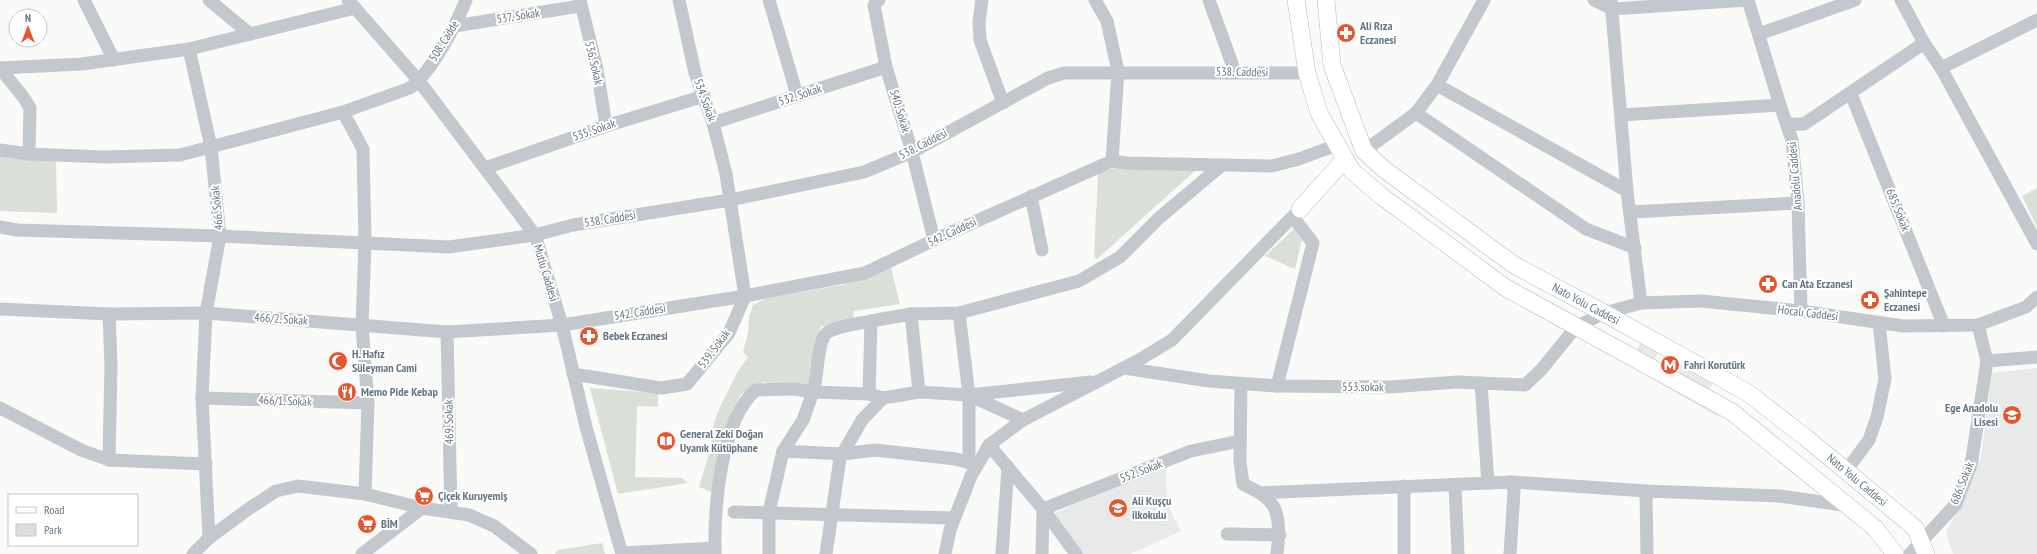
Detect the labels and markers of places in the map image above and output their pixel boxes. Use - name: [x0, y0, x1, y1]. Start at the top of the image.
- place label: Ali Rıza Eczanesi: [1359, 18, 1397, 47]
- pharmacy icon: Ali Rıza Eczanesi: [1335, 22, 1357, 44]
- pharmacy icon: Can Ata Eczanesi: [1757, 273, 1779, 295]
- place label: Can Ata Eczanesi: [1782, 276, 1853, 291]
- place label: Şahintepe Eczanesi: [1884, 285, 1927, 314]
- pharmacy icon: Şahintepe Eczanesi: [1859, 289, 1881, 311]
- pharmacy icon: Bebek Eczanesi: [578, 325, 600, 347]
- place label: Bebek Eczanesi: [603, 328, 668, 343]
- place label: H. Hafız Süleyman Cami: [352, 346, 417, 375]
- mosque icon: H. Hafız Süleyman Cami: [327, 350, 349, 372]
- metro station icon: Fahri Korutürk: [1659, 354, 1681, 376]
- place label: Fahri Korutürk: [1684, 357, 1745, 372]
- restaurant icon: Memo Pide Kebap: [336, 381, 358, 403]
- place label: Memo Pide Kebap: [361, 384, 438, 399]
- place label: Ege Anadolu Lisesi: [1945, 400, 1998, 429]
- school or university icon: Ege Anadolu Lisesi: [2001, 404, 2023, 426]
- place label: General Zeki Doğan Uyanık Kütüphane: [680, 426, 763, 455]
- library icon: General Zeki Doğan Uyanık Kütüphane: [655, 430, 677, 452]
- supermarket icon: Çiçek Kuruyemiş: [413, 485, 435, 507]
- place label: Çiçek Kuruyemiş: [438, 488, 507, 503]
- place label: Ali Kuşçu ilkokulu: [1131, 493, 1171, 522]
- school or university icon: Ali Kuşçu ilkokulu: [1107, 497, 1129, 519]
- supermarket icon: BİM: [356, 513, 378, 535]
- place label: BİM: [381, 516, 398, 531]

